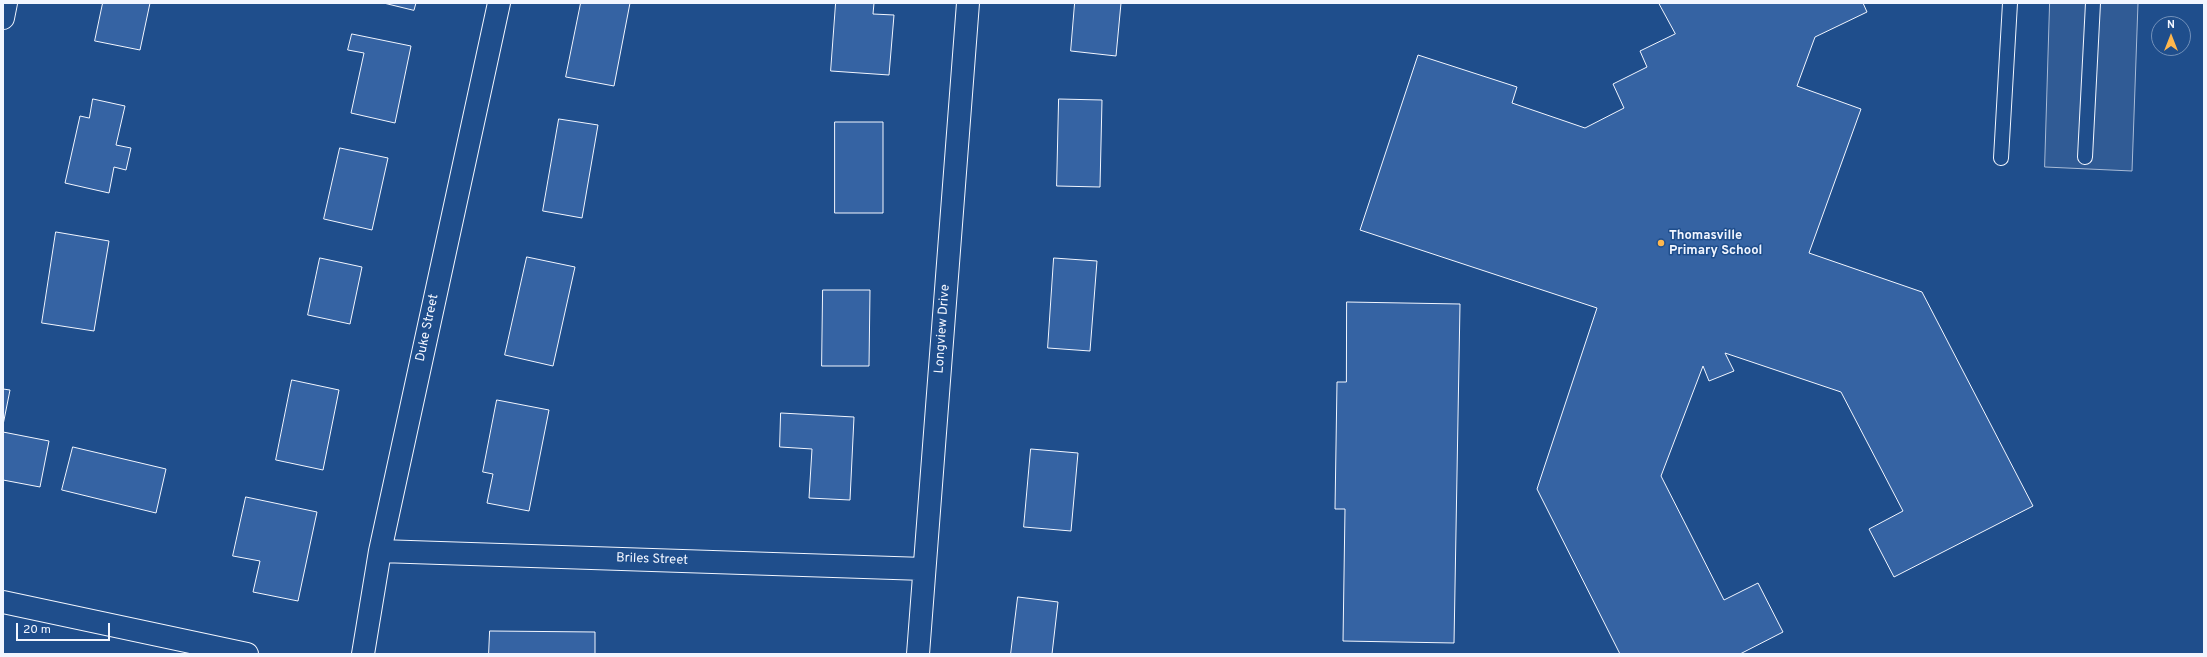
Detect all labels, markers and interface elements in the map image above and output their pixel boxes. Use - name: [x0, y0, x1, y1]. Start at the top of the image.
- north arrow: [2151, 16, 2191, 56]
- text: N: [2167, 18, 2175, 32]
- place label: Thomasville Primary School: [1669, 228, 1762, 259]
- marker: Thomasville Primary School: [1656, 238, 1666, 248]
- street label: Longview Drive: [932, 284, 954, 374]
- street label: Duke Street: [413, 293, 443, 363]
- street label: Briles Street: [616, 551, 688, 569]
- scale bar: [18, 615, 112, 641]
- text: 20 m: [23, 622, 51, 638]

